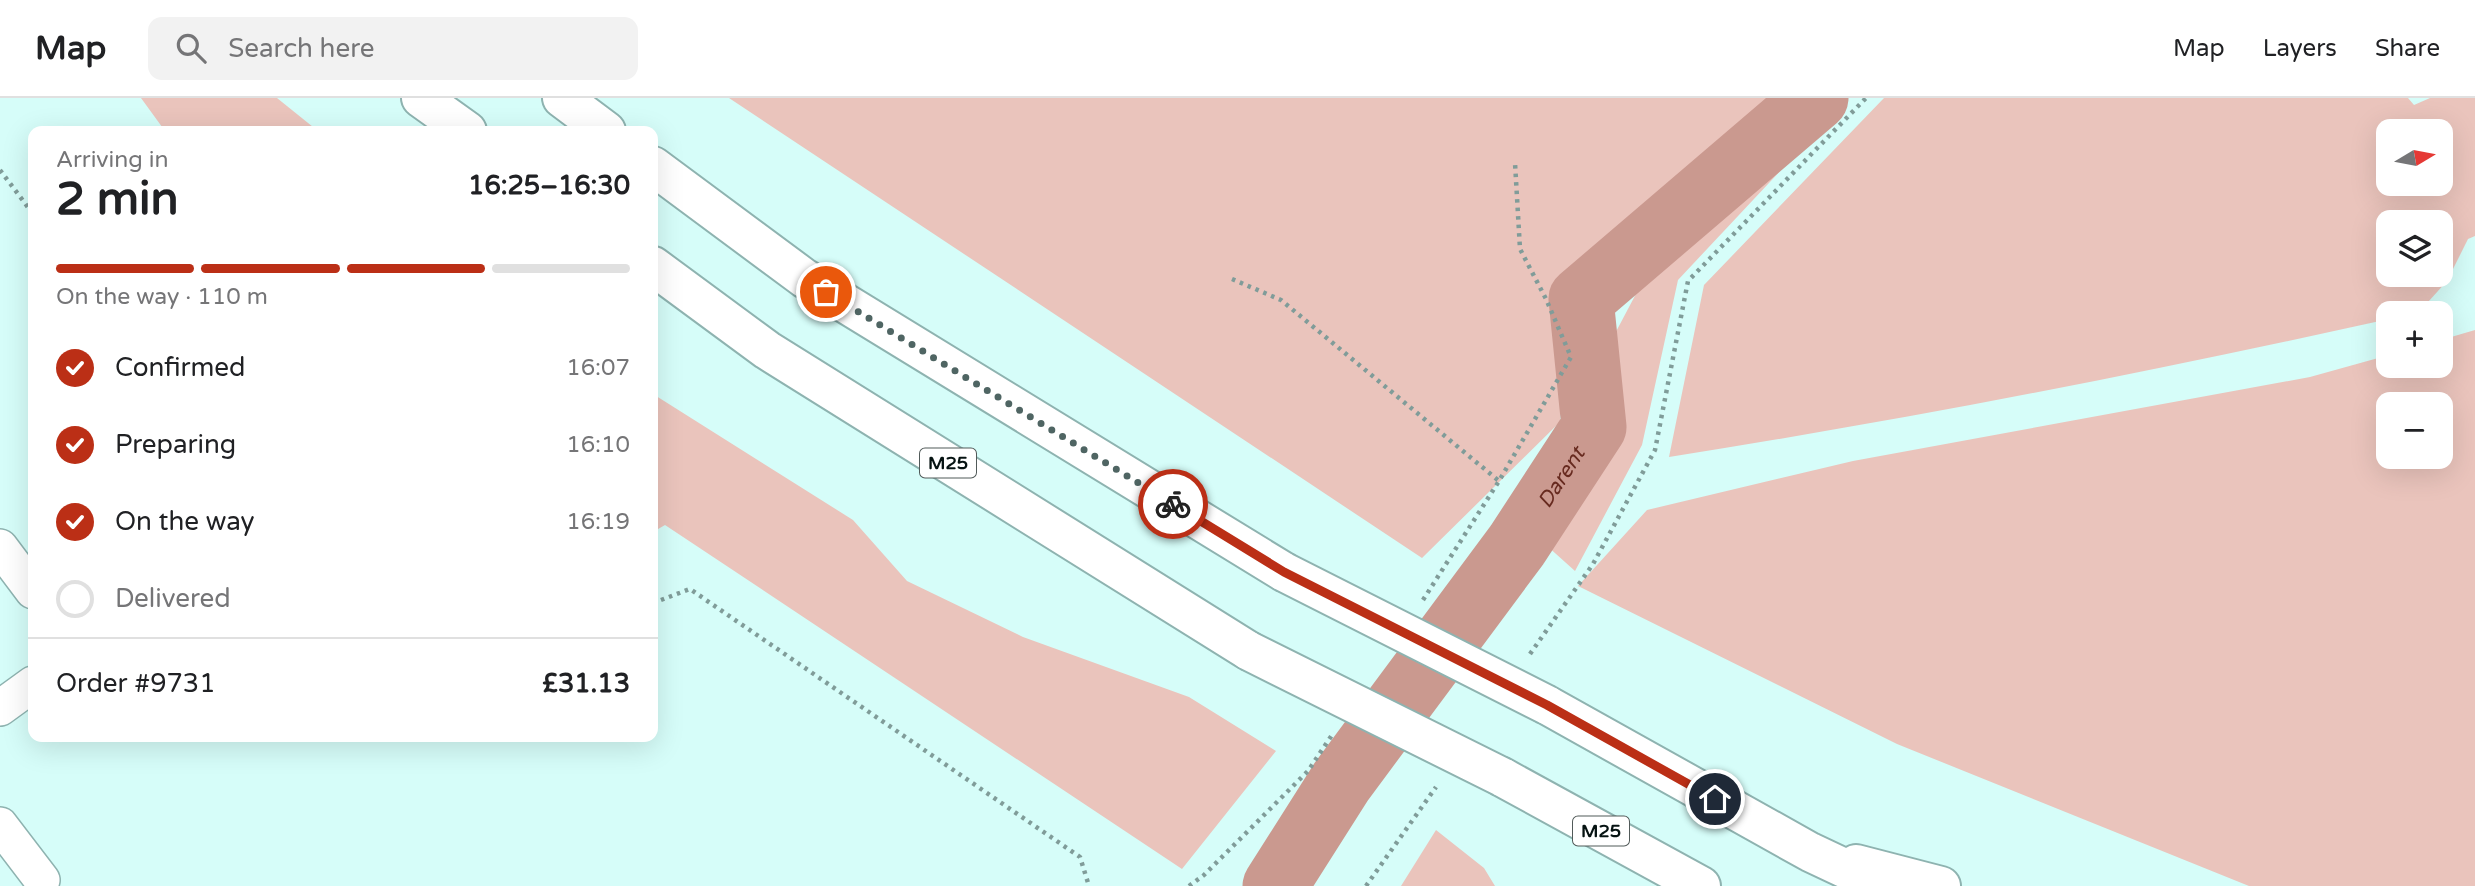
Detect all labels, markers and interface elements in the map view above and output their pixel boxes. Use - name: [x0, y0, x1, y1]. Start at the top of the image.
- search box: [148, 17, 638, 80]
- text: Map: [35, 29, 106, 68]
- icon: search: [172, 29, 210, 67]
- text: Search here: [228, 33, 374, 64]
- text: Map: [2173, 34, 2225, 63]
- text: Layers: [2263, 34, 2337, 63]
- text: Share: [2375, 34, 2440, 63]
- north arrow: [2376, 119, 2454, 196]
- map controls: [2376, 119, 2453, 469]
- text: Arriving in: [56, 146, 169, 174]
- text: 16:25–16:30: [468, 170, 630, 201]
- text: 2 min: [56, 172, 179, 227]
- button: layers: [2376, 210, 2453, 287]
- pin: [796, 262, 856, 322]
- icon: bag: [807, 273, 845, 311]
- text: On the way · 110 m: [56, 283, 268, 311]
- button: +: [2376, 301, 2453, 378]
- icon: check: [56, 349, 94, 387]
- text: Confirmed: [115, 352, 245, 383]
- text: 16:07: [566, 354, 630, 382]
- button: −: [2376, 392, 2453, 469]
- icon: check: [56, 426, 94, 464]
- text: Preparing: [115, 429, 236, 460]
- text: 16:10: [566, 431, 630, 459]
- water label: Darent: [1532, 441, 1591, 513]
- road number: M25: [920, 449, 976, 478]
- courier: [1138, 469, 1208, 539]
- icon: bike: [1154, 485, 1192, 523]
- icon: check: [56, 503, 94, 541]
- text: On the way: [115, 506, 255, 537]
- text: 16:19: [566, 508, 630, 536]
- text: Delivered: [115, 583, 231, 614]
- text: Order #9731: [56, 668, 216, 699]
- text: £31.13: [542, 668, 630, 699]
- pin: [1685, 769, 1745, 829]
- icon: home: [1696, 780, 1734, 818]
- road number: M25: [1573, 816, 1629, 846]

